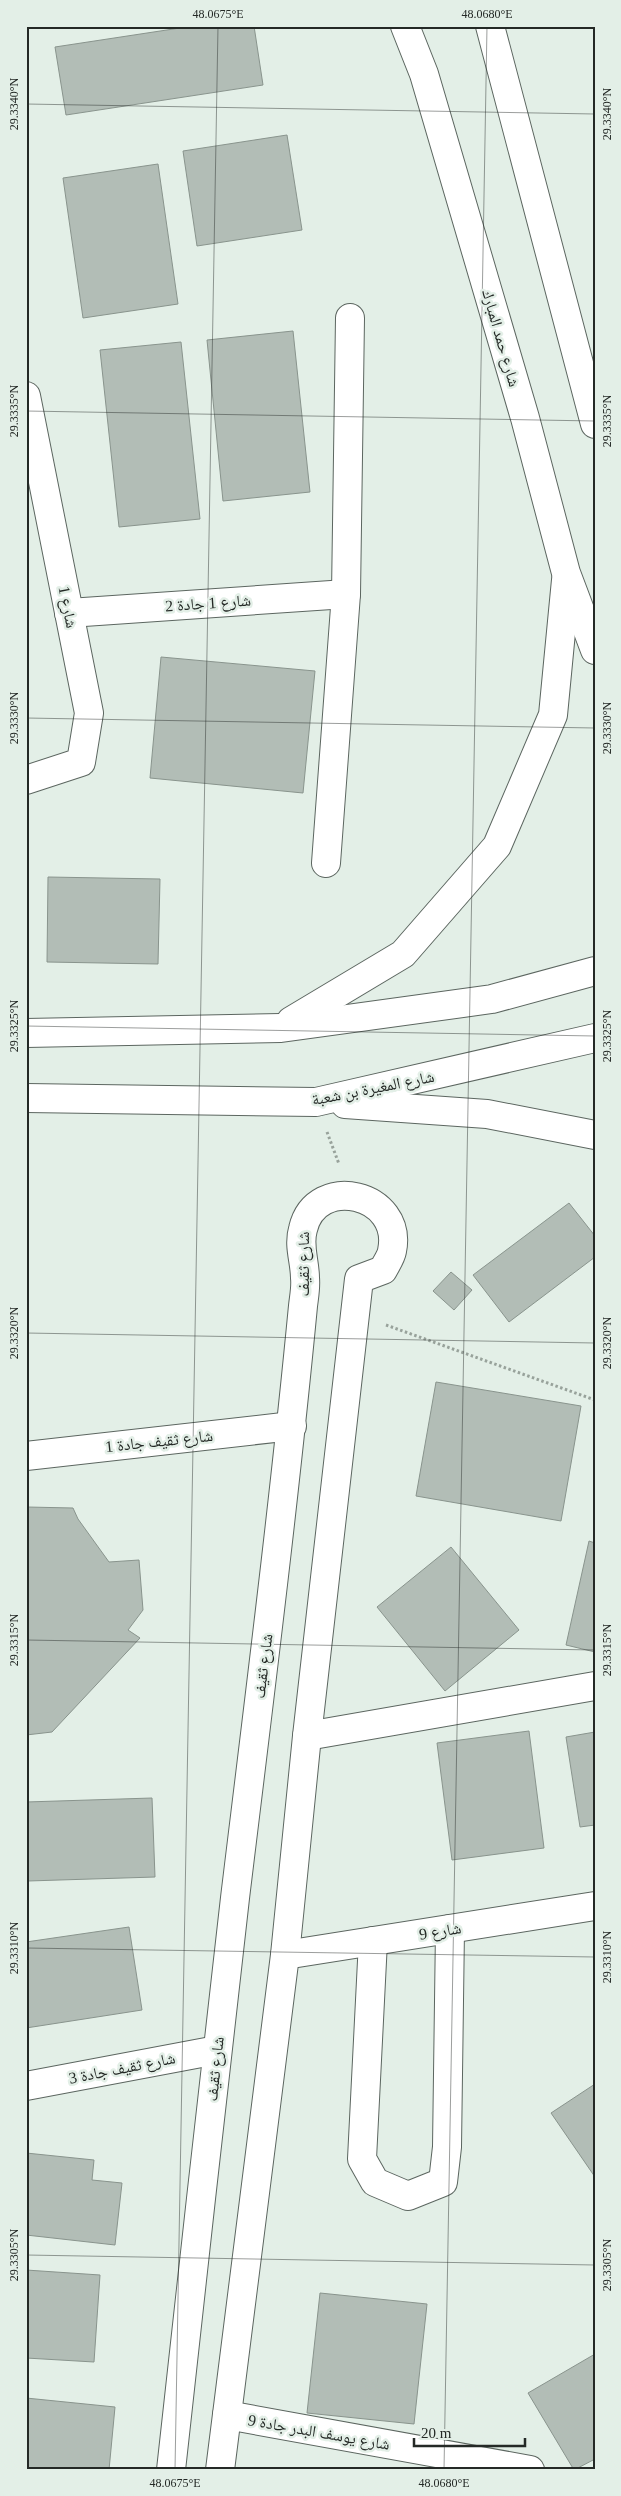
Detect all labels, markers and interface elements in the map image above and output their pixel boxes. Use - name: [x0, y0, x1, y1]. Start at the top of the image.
- text: 48.0675°E: [192, 7, 244, 21]
- text: 48.0680°E: [461, 7, 513, 21]
- text: 29.3340°N: [7, 77, 21, 130]
- text: 29.3340°N: [600, 87, 614, 140]
- street label: شارع حمد المبارك: [477, 287, 523, 389]
- text: 29.3335°N: [7, 384, 21, 437]
- text: 29.3335°N: [600, 394, 614, 447]
- street label: شارع 1: [54, 585, 80, 630]
- street label: شارع 1 جادة 2: [165, 592, 252, 616]
- text: 29.3330°N: [7, 691, 21, 744]
- text: 29.3330°N: [600, 701, 614, 754]
- text: 29.3325°N: [7, 999, 21, 1052]
- text: 29.3325°N: [600, 1009, 614, 1062]
- street label: شارع المغيرة بن شعبة: [310, 1068, 436, 1110]
- street label: شارع ثقيف: [295, 1232, 314, 1296]
- text: 29.3320°N: [7, 1306, 21, 1359]
- text: 29.3320°N: [600, 1316, 614, 1369]
- street label: شارع ثقيف جادة 1: [104, 1427, 214, 1457]
- text: 29.3315°N: [7, 1613, 21, 1666]
- text: 29.3315°N: [600, 1623, 614, 1676]
- street label: شارع ثقيف: [251, 1633, 277, 1700]
- street label: شارع 9: [418, 1919, 463, 1945]
- text: 29.3310°N: [7, 1921, 21, 1974]
- text: 29.3310°N: [600, 1930, 614, 1983]
- street label: شارع ثقيف: [203, 2036, 229, 2102]
- street label: شارع ثقيف جادة 3: [67, 2049, 177, 2089]
- text: 29.3305°N: [7, 2228, 21, 2281]
- text: 29.3305°N: [600, 2238, 614, 2291]
- street label: شارع يوسف البدر جادة 9: [246, 2411, 391, 2455]
- scale bar: [414, 2416, 525, 2448]
- text: 20 m: [421, 2425, 452, 2441]
- text: 48.0675°E: [149, 2476, 201, 2490]
- text: 48.0680°E: [418, 2476, 470, 2490]

